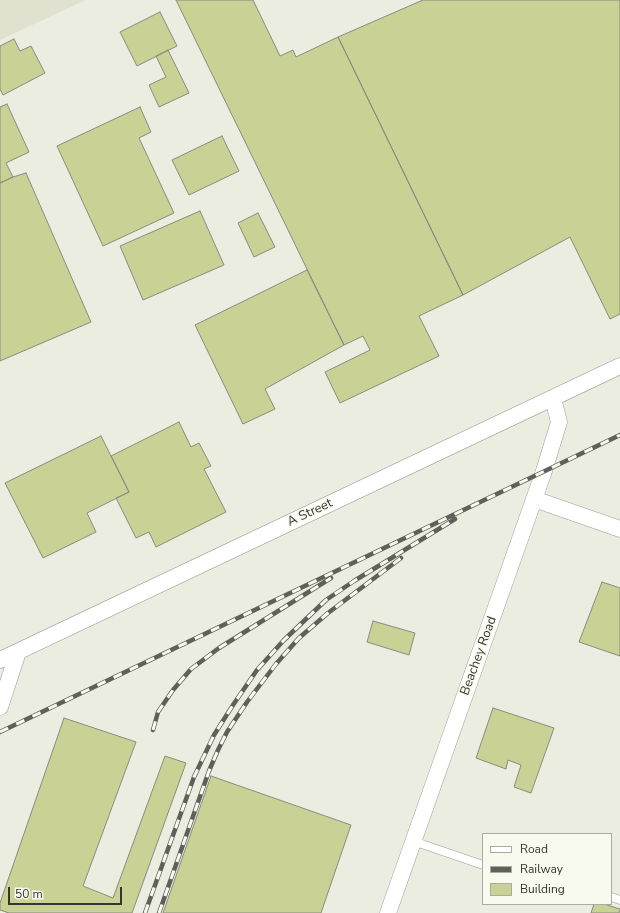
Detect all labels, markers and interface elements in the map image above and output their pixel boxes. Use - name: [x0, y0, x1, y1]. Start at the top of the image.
- street label: A Street: [285, 496, 335, 530]
- street label: Beachey Road: [457, 614, 501, 698]
- legend: [482, 833, 612, 905]
- text: Road: [520, 841, 548, 857]
- text: Railway: [520, 861, 563, 877]
- scale bar: [10, 879, 124, 905]
- text: Building: [520, 881, 565, 897]
- text: 50 m: [15, 886, 43, 902]

